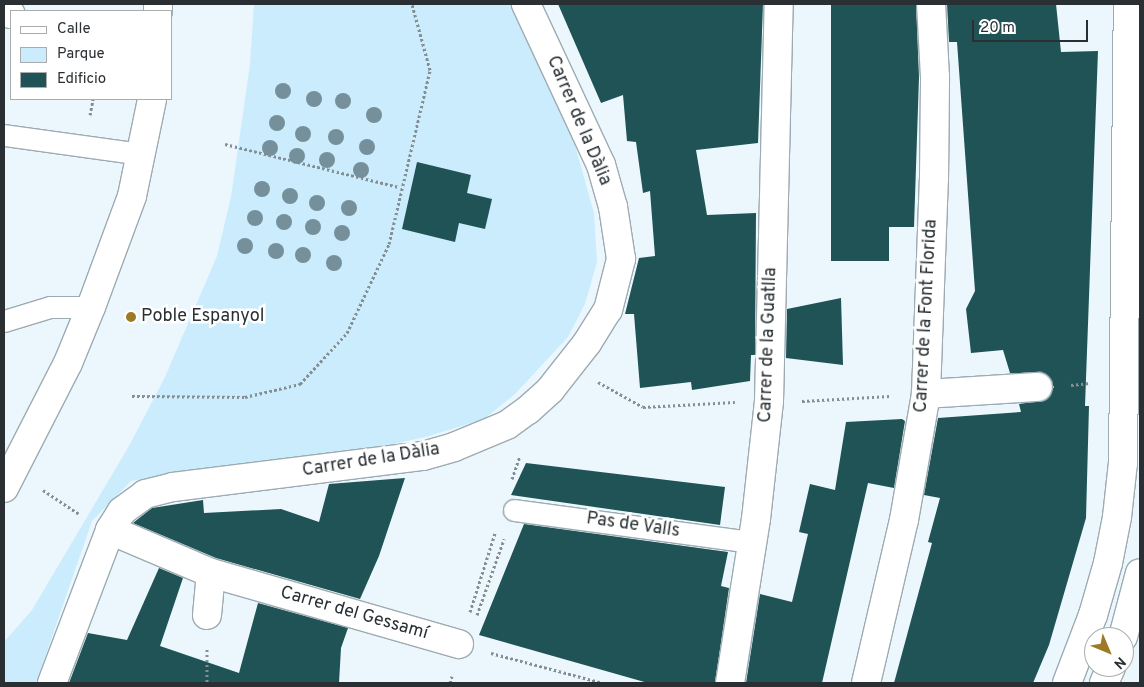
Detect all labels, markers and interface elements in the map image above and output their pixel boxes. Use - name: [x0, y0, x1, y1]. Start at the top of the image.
- legend: [10, 10, 172, 100]
- scale bar: [974, 10, 1090, 42]
- text: 20 m: [980, 19, 1015, 38]
- text: Calle: [57, 20, 91, 39]
- text: Parque: [57, 45, 105, 64]
- street label: Carrer de la Dàlia: [541, 53, 615, 189]
- text: Edificio: [57, 70, 106, 89]
- street label: Carrer de la Font Florida: [911, 219, 943, 413]
- street label: Carrer de la Guatlla: [755, 267, 783, 423]
- place label: Poble Espanyol: [141, 306, 264, 328]
- marker: Poble Espanyol: [125, 311, 137, 323]
- street label: Carrer de la Dàlia: [301, 439, 441, 483]
- street label: Pas de Valls: [584, 509, 682, 543]
- street label: Carrer del Gessamí: [278, 583, 430, 645]
- north arrow: [1084, 627, 1134, 677]
- text: N: [1110, 653, 1129, 672]

